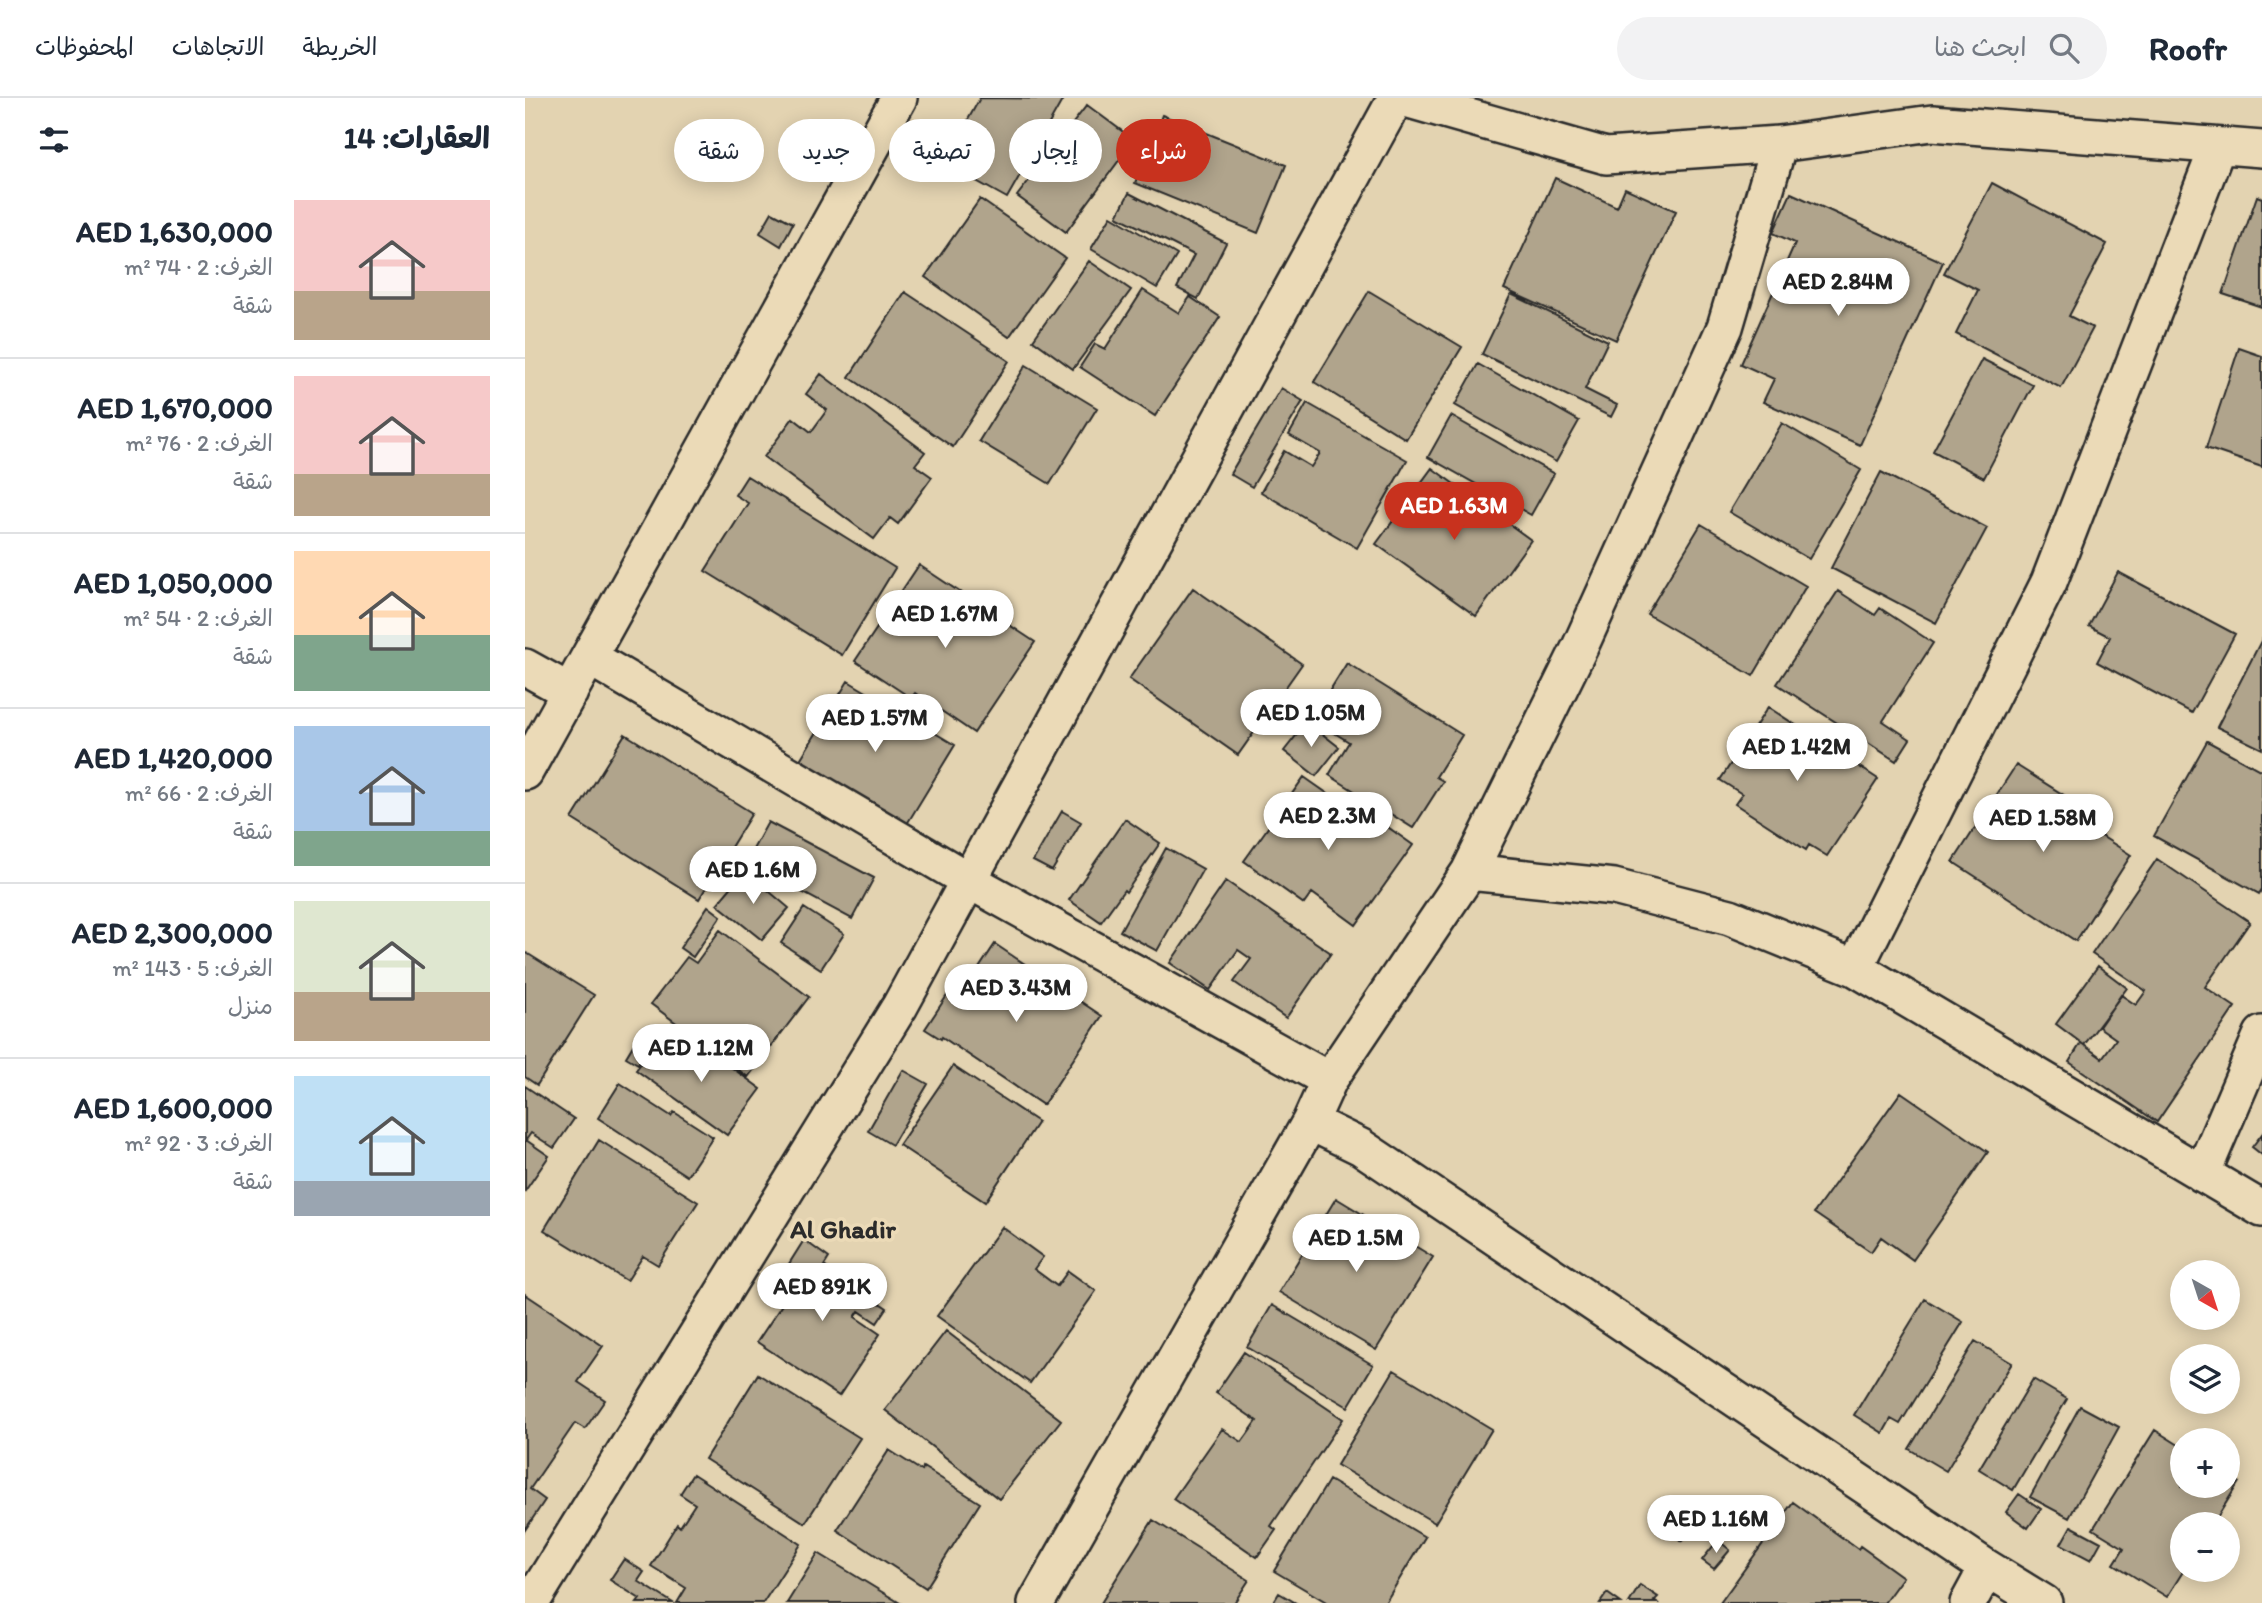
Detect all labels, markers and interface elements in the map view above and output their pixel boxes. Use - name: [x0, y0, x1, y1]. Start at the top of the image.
- search box: [1617, 17, 2107, 80]
- icon: search: [2045, 29, 2083, 67]
- text: Roofr: [2149, 29, 2227, 68]
- text: ابحث هنا: [1934, 31, 2027, 63]
- text: المحفوظات: [35, 32, 134, 61]
- text: الاتجاهات: [172, 32, 265, 61]
- text: الخريطة: [303, 32, 377, 61]
- text: العقارات: 14: [343, 119, 490, 156]
- chip: شقة: [674, 119, 764, 182]
- chip: جديد: [778, 119, 875, 182]
- chip: تصفية: [889, 119, 995, 182]
- chip: إيجار: [1009, 119, 1102, 182]
- chip: شراء: [1116, 119, 1211, 182]
- icon: filters: [35, 121, 73, 159]
- text: AED 1,630,000: [76, 213, 273, 250]
- icon: home: [350, 228, 434, 312]
- text: الغرف: 2 · 74 m²: [124, 253, 273, 281]
- pin: AED 2.84M: [1758, 258, 1918, 318]
- text: AED 2.84M: [1783, 267, 1893, 295]
- text: شقة: [233, 291, 273, 319]
- text: AED 1,670,000: [78, 389, 273, 426]
- icon: home: [350, 404, 434, 488]
- text: الغرف: 2 · 76 m²: [126, 429, 273, 457]
- text: شقة: [233, 467, 273, 495]
- pin: AED 1.63M: [1374, 482, 1534, 542]
- text: AED 1.63M: [1400, 491, 1508, 519]
- text: AED 1,050,000: [74, 564, 273, 601]
- icon: home: [350, 579, 434, 663]
- pin: AED 1.67M: [865, 590, 1025, 650]
- text: AED 1.67M: [892, 599, 998, 627]
- text: الغرف: 2 · 54 m²: [124, 604, 273, 632]
- text: شقة: [233, 642, 273, 670]
- pin: AED 1.05M: [1231, 690, 1391, 749]
- pin: AED 1.57M: [795, 694, 955, 754]
- text: AED 1.05M: [1256, 698, 1366, 726]
- text: AED 1.57M: [822, 703, 928, 731]
- pin: AED 1.42M: [1717, 724, 1877, 783]
- text: AED 1.42M: [1743, 732, 1851, 760]
- text: AED 1,420,000: [75, 739, 273, 776]
- icon: home: [350, 754, 434, 838]
- text: الغرف: 2 · 66 m²: [125, 779, 273, 807]
- pin: AED 2.3M: [1256, 792, 1400, 852]
- pin: AED 1.58M: [1963, 794, 2123, 854]
- text: AED 2.3M: [1280, 801, 1376, 829]
- text: AED 1.58M: [1989, 803, 2097, 831]
- text: شقة: [233, 817, 273, 845]
- pin: AED 1.6M: [681, 846, 825, 906]
- text: AED 1.6M: [705, 855, 801, 883]
- text: AED 2,300,000: [72, 914, 273, 951]
- icon: home: [350, 929, 434, 1013]
- text: الغرف: 5 · 143 m²: [112, 954, 273, 982]
- pin: AED 3.43M: [936, 964, 1096, 1024]
- text: AED 3.43M: [960, 973, 1072, 1001]
- text: منزل: [228, 992, 273, 1020]
- pin: AED 1.12M: [621, 1024, 781, 1084]
- text: AED 1.12M: [648, 1033, 754, 1061]
- text: AED 1,600,000: [74, 1089, 273, 1126]
- icon: home: [350, 1104, 434, 1188]
- text: الغرف: 3 · 92 m²: [125, 1129, 273, 1157]
- text: شقة: [233, 1167, 273, 1195]
- district label: Al Ghadir: [789, 1213, 897, 1245]
- pin: AED 1.5M: [1284, 1214, 1428, 1274]
- text: AED 1.5M: [1309, 1223, 1403, 1251]
- north arrow: [2170, 1260, 2240, 1330]
- map controls: [2170, 1260, 2240, 1582]
- pin: AED 891K: [750, 1264, 894, 1323]
- text: AED 891K: [773, 1272, 871, 1300]
- button: layers: [2170, 1344, 2240, 1414]
- button: +: [2170, 1428, 2240, 1498]
- pin: AED 1.16M: [1636, 1496, 1796, 1555]
- text: AED 1.16M: [1663, 1504, 1769, 1532]
- button: −: [2170, 1512, 2240, 1582]

